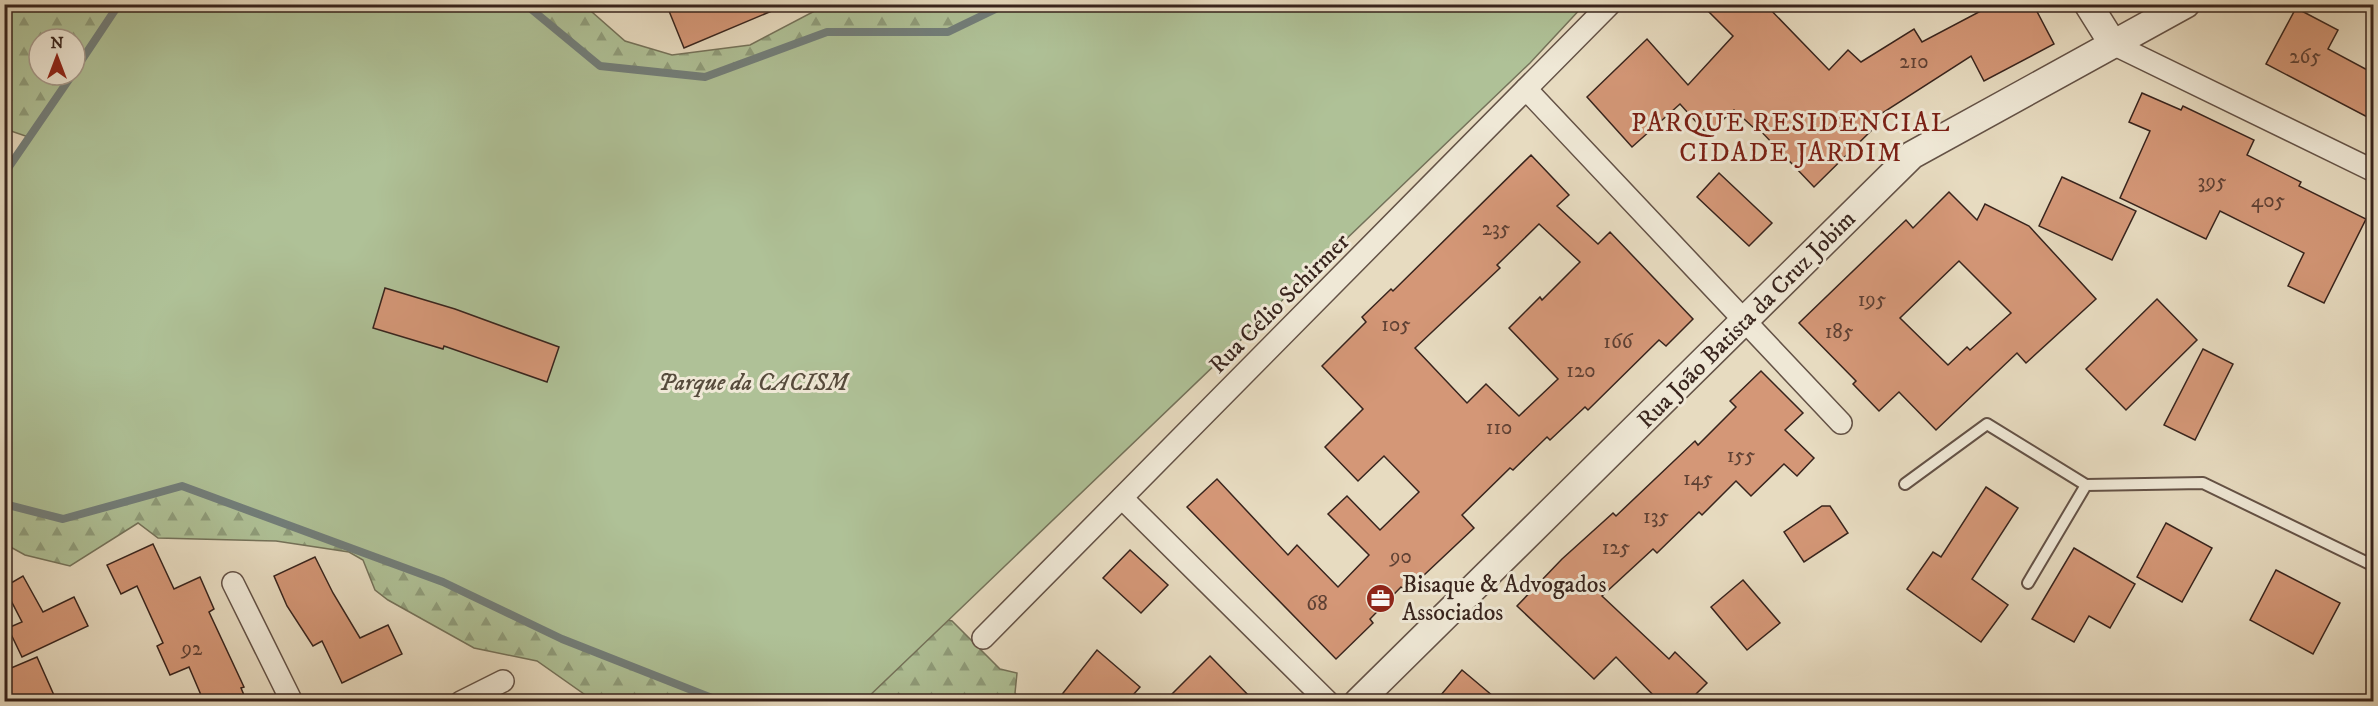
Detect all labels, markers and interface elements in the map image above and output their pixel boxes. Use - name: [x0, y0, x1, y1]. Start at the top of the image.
- north arrow: [27, 27, 87, 87]
- text: N: [50, 33, 64, 53]
- house number: 265: [2289, 44, 2321, 70]
- house number: 210: [1899, 49, 1929, 75]
- district label: PARQUE RESIDENCIAL CIDADE JARDIM: [1631, 107, 1951, 170]
- house number: 395: [2198, 169, 2226, 195]
- house number: 405: [2251, 188, 2285, 214]
- street label: Rua João Batista da Cruz Jobim: [1631, 204, 1862, 435]
- house number: 235: [1482, 216, 1510, 242]
- street label: Rua Célio Schirmer: [1203, 227, 1356, 380]
- house number: 195: [1858, 287, 1886, 313]
- house number: 105: [1381, 312, 1411, 338]
- house number: 185: [1825, 319, 1853, 345]
- house number: 166: [1603, 329, 1634, 355]
- house number: 120: [1566, 358, 1596, 384]
- park label: Parque da CACISM: [658, 368, 850, 398]
- house number: 110: [1486, 415, 1512, 441]
- house number: 155: [1727, 443, 1755, 469]
- house number: 145: [1683, 466, 1713, 492]
- house number: 135: [1643, 504, 1669, 530]
- house number: 125: [1602, 535, 1630, 561]
- house number: 90: [1389, 544, 1412, 570]
- place label: Bisaque & Advogados Associados: [1402, 570, 1606, 628]
- office icon: Bisaque & Advogados Associados: [1365, 582, 1397, 614]
- house number: 68: [1306, 591, 1328, 617]
- house number: 92: [181, 636, 203, 662]

